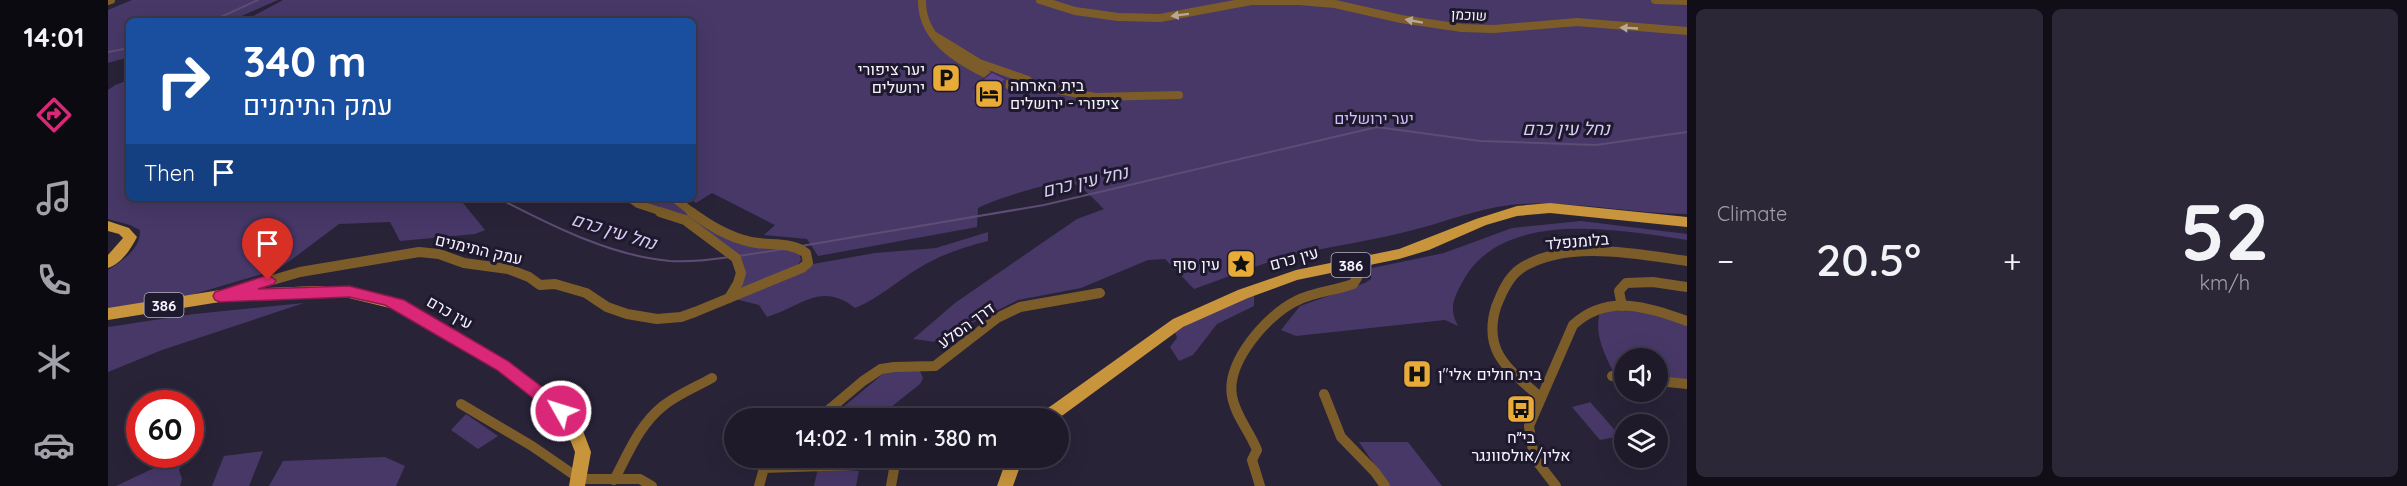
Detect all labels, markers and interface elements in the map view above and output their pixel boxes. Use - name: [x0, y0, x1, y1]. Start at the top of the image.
- street label: שוכמן: [1451, 5, 1487, 25]
- one-way arrow: [1171, 11, 1190, 20]
- one-way arrow: [1404, 16, 1423, 25]
- text: 14:01: [24, 20, 84, 54]
- one-way arrow: [1619, 23, 1638, 32]
- text: 340 m: [243, 35, 367, 88]
- icon: right: [144, 42, 222, 120]
- place label: יער ציפורי ירושלים: [858, 59, 925, 97]
- parking icon: יער ציפורי ירושלים: [930, 62, 962, 94]
- place label: בית הארחה ציפורי - ירושלים: [1010, 75, 1120, 113]
- hotel icon: בית הארחה ציפורי - ירושלים: [973, 78, 1005, 110]
- text: עמק התימנים: [243, 88, 393, 122]
- icon: directions: [33, 94, 75, 136]
- park label: יער ירושלים: [1334, 108, 1414, 128]
- water label: נחל עין כרם: [1522, 117, 1611, 140]
- icon: arrive: [207, 156, 240, 189]
- text: Then: [144, 159, 195, 187]
- water label: נחל עין כרם: [1040, 160, 1132, 202]
- icon: music: [33, 177, 75, 219]
- text: 52: [2180, 182, 2269, 280]
- text: Climate: [1717, 201, 1787, 226]
- water label: נחל עין כרם: [569, 207, 661, 255]
- pin: [242, 218, 293, 280]
- icon: arrive: [251, 227, 284, 260]
- street label: בלומנפלד: [1544, 228, 1610, 254]
- street label: עמק התימנים: [433, 229, 525, 269]
- text: 20.5°: [1816, 231, 1921, 287]
- text: −: [1717, 240, 1734, 281]
- text: +: [2003, 240, 2021, 281]
- street label: עין כרם: [1267, 242, 1321, 274]
- place icon: עין סוף: [1225, 248, 1257, 280]
- road number: 386: [1332, 253, 1370, 277]
- place label: עין סוף: [1173, 254, 1220, 274]
- icon: phone: [33, 259, 75, 301]
- text: km/h: [2199, 270, 2250, 295]
- street label: עין כרם: [423, 291, 477, 333]
- road number: 386: [144, 293, 184, 317]
- street label: דרך הסלע: [934, 298, 998, 352]
- icon: climate: [33, 341, 75, 383]
- map controls: [1614, 348, 1668, 468]
- button: sound: [1614, 348, 1668, 402]
- hospital icon: בית חולים אלי"ן: [1401, 358, 1433, 390]
- place label: בית חולים אלי"ן: [1438, 364, 1542, 384]
- position arrow: [529, 379, 593, 443]
- speed limit sign: 60: [126, 390, 204, 468]
- bus stop icon: בי״ח אלין/אולסוונגר: [1505, 393, 1537, 425]
- button: layers: [1614, 414, 1668, 468]
- icon: car: [33, 424, 75, 466]
- text: 14:02 · 1 min · 380 m: [795, 424, 998, 452]
- place label: בי״ח אלין/אולסוונגר: [1472, 427, 1570, 465]

